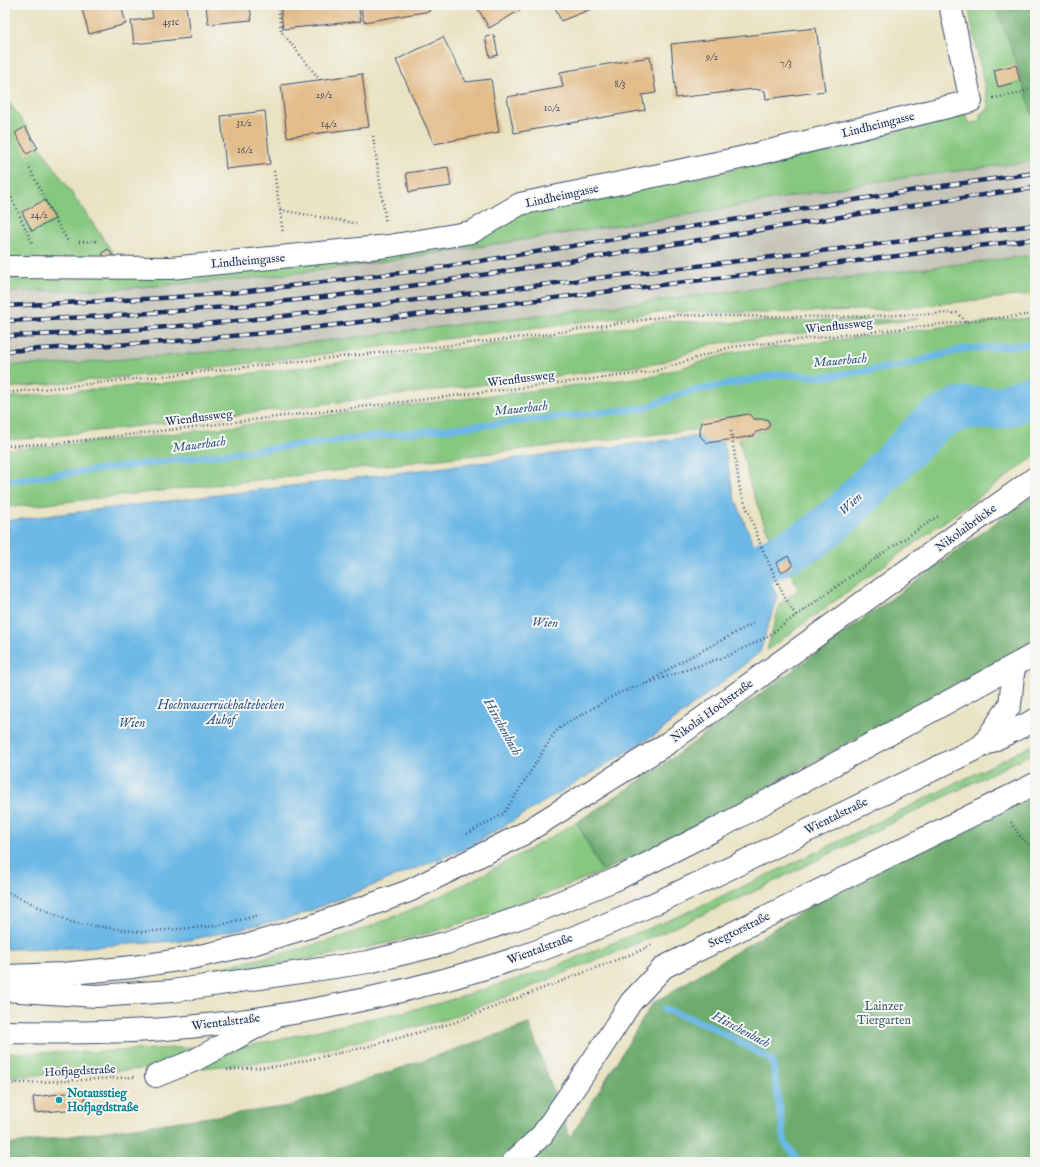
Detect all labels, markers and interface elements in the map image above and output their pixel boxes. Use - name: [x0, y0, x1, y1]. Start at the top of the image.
- house number: 451c: [163, 16, 179, 29]
- house number: 9/2: [705, 51, 718, 64]
- house number: 7/3: [780, 57, 792, 70]
- house number: 8/3: [614, 78, 626, 91]
- house number: 29/2: [316, 89, 333, 102]
- house number: 10/2: [544, 102, 561, 115]
- street label: Lindheimgasse: [840, 109, 916, 141]
- house number: 31/2: [236, 117, 252, 130]
- house number: 14/2: [321, 118, 338, 131]
- house number: 16/2: [237, 144, 253, 157]
- street label: Lindheimgasse: [524, 181, 600, 211]
- house number: 24/2: [30, 209, 48, 222]
- street label: Lindheimgasse: [210, 250, 286, 272]
- street label: Wienflussweg: [805, 315, 874, 337]
- water label: Mauerbach: [812, 350, 868, 372]
- street label: Wienflussweg: [487, 367, 556, 391]
- water label: Mauerbach: [493, 398, 549, 420]
- street label: Wienflussweg: [165, 406, 234, 430]
- water label: Mauerbach: [171, 433, 227, 457]
- water label: Wien: [836, 489, 866, 519]
- street label: Nikolaibrücke: [933, 501, 1000, 555]
- water label: Wien: [531, 614, 559, 632]
- street label: Nikolai Hochstraße: [668, 676, 757, 746]
- water label: Hirschenbach: [479, 694, 525, 759]
- water label: Hochwasserrückhaltebecken Auhof: [156, 697, 285, 729]
- water label: Wien: [119, 715, 145, 732]
- street label: Wientalstraße: [802, 794, 871, 838]
- street label: Stegtorstraße: [706, 908, 773, 951]
- street label: Wientalstraße: [505, 930, 575, 968]
- park label: Lainzer Tiergarten: [857, 999, 912, 1028]
- water label: Hirschenbach: [708, 1007, 773, 1053]
- street label: Wientalstraße: [191, 1010, 261, 1034]
- street label: Hofjagdstraße: [44, 1062, 117, 1080]
- place label: Notausstieg Hofjagdstraße: [66, 1086, 139, 1116]
- marker: Notausstieg Hofjagdstraße: [54, 1095, 64, 1105]

